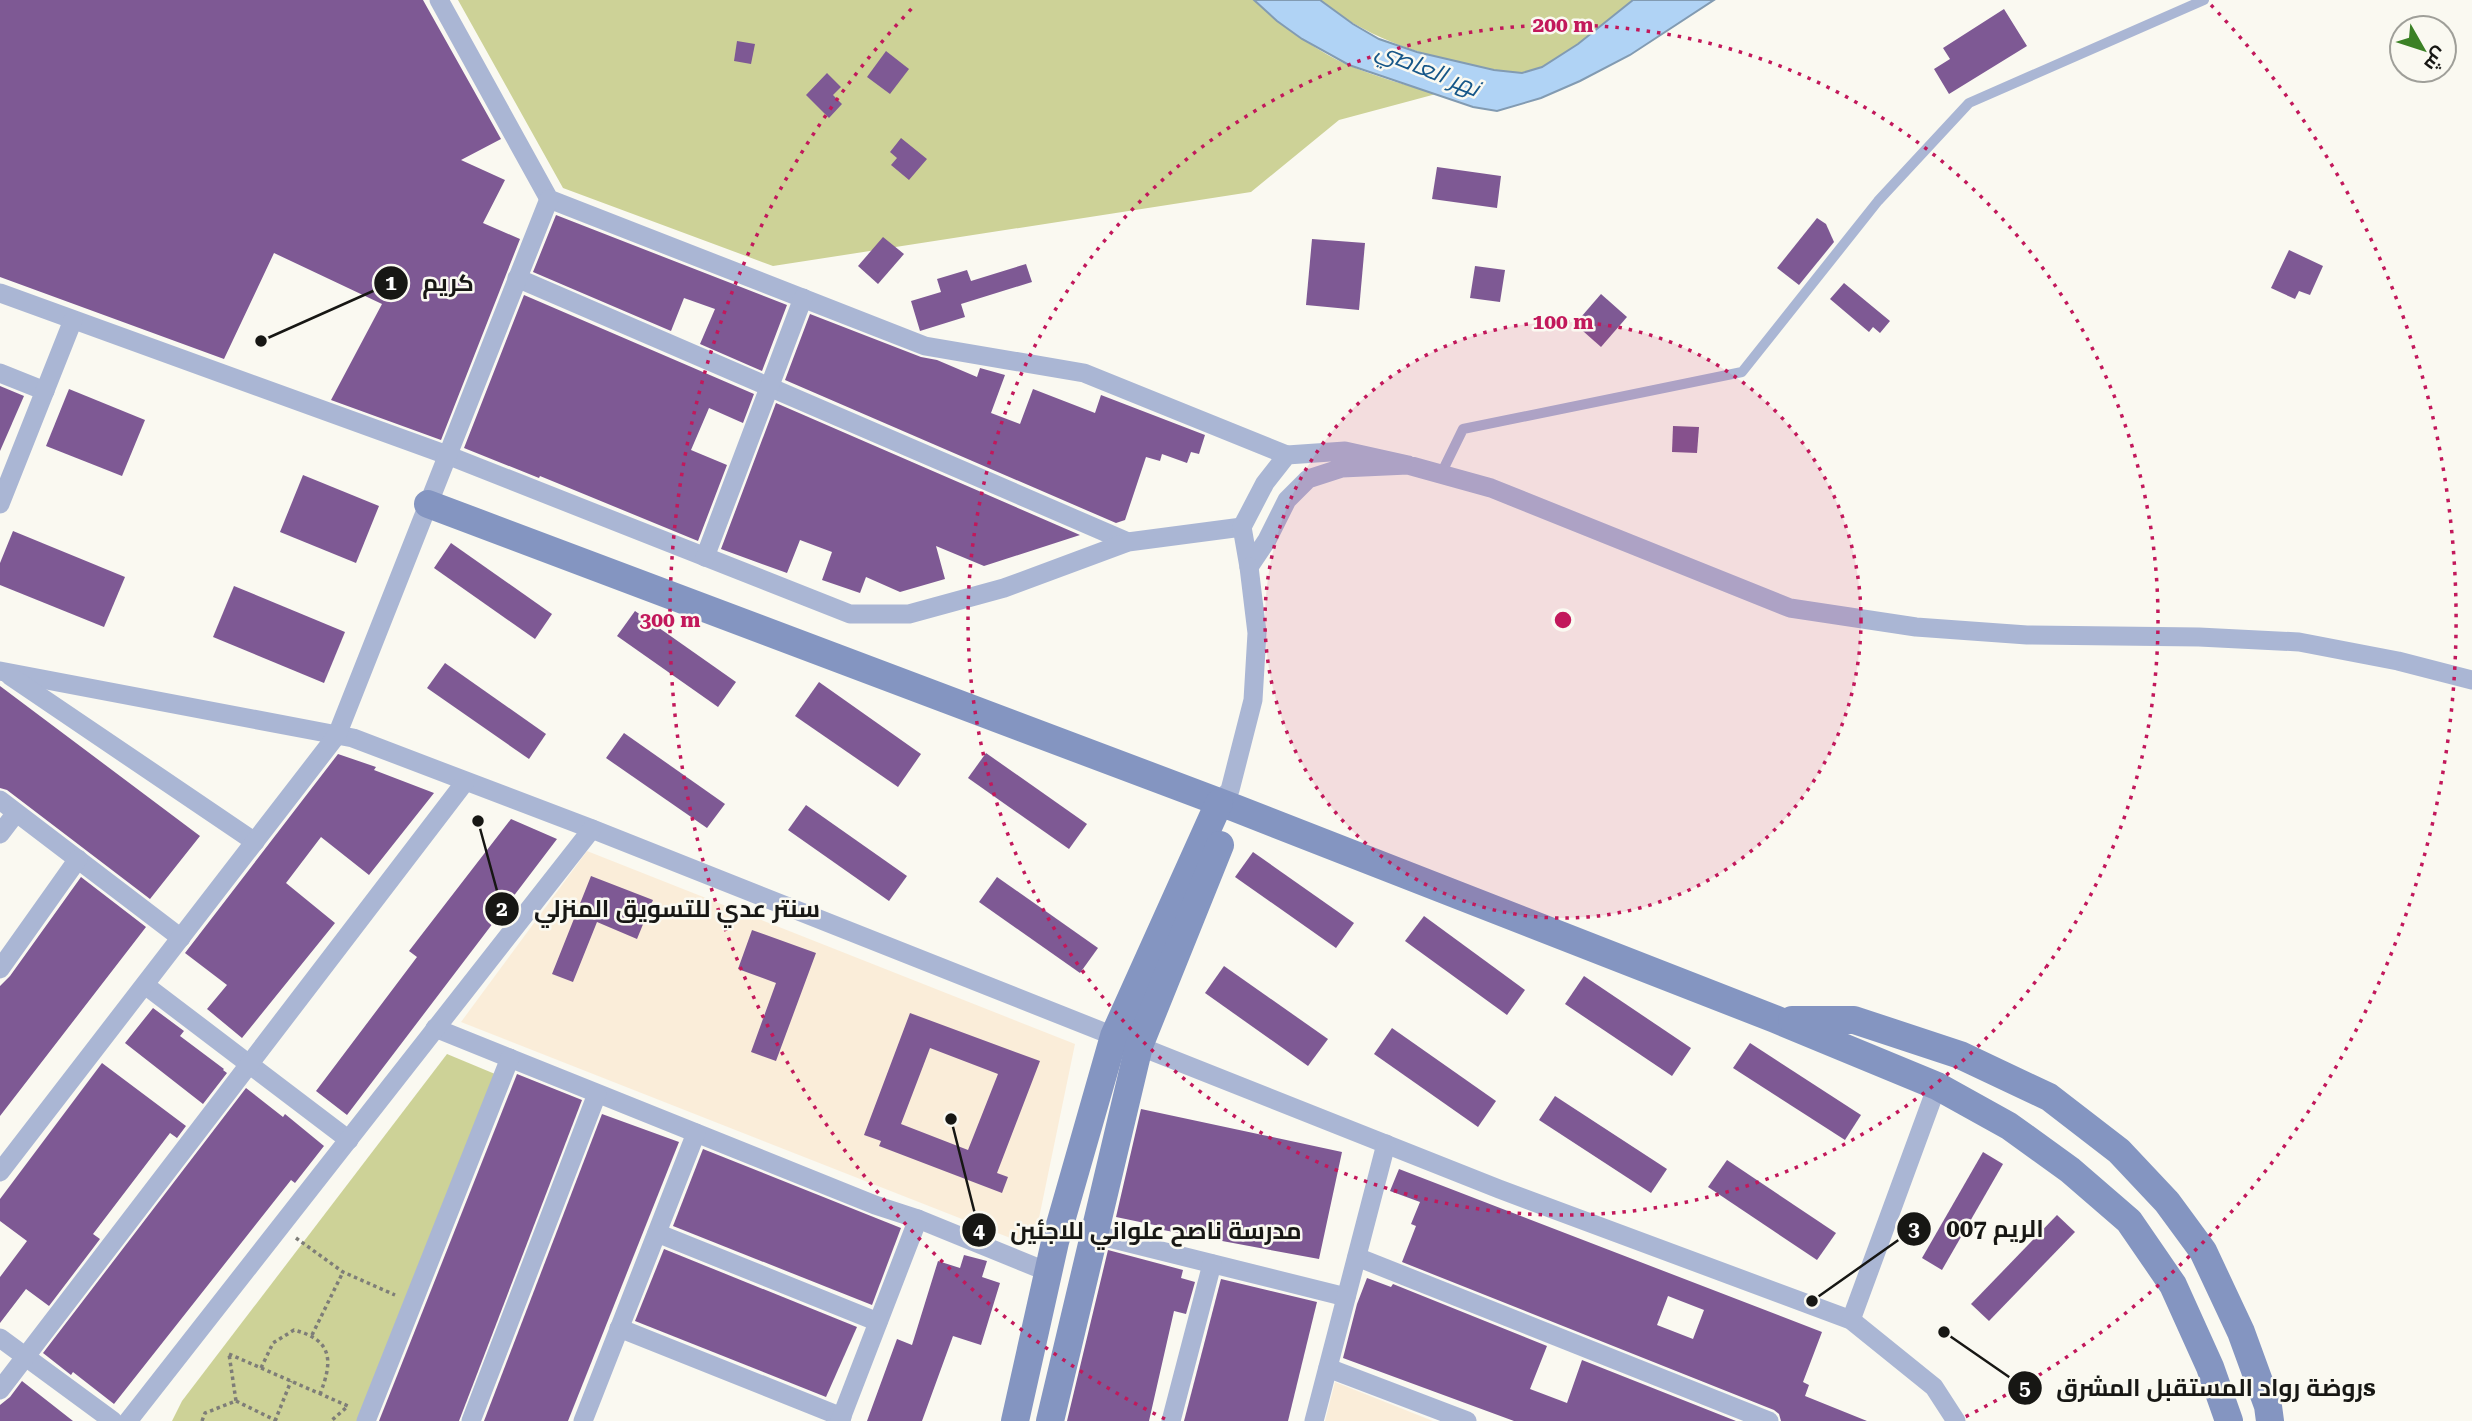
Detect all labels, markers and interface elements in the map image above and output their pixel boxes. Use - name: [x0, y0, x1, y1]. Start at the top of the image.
- text: 200 m: [1533, 13, 1593, 37]
- north arrow: [2388, 14, 2458, 84]
- water label: نهر العاصي: [1371, 36, 1486, 107]
- text: ش: [2419, 43, 2452, 76]
- callout: كريم: [373, 260, 488, 305]
- text: كريم: [422, 269, 474, 299]
- text: 1: [385, 271, 397, 295]
- text: 100 m: [1533, 310, 1593, 334]
- text: 300 m: [640, 608, 700, 632]
- centre of rings: [1551, 608, 1575, 632]
- callout: سنتر عدي للتسويق المنزلي: [484, 886, 834, 931]
- text: سنتر عدي للتسويق المنزلي: [534, 895, 820, 928]
- text: 2: [496, 897, 508, 921]
- callout: الريم 007: [1897, 1206, 2057, 1251]
- callout: مدرسة ناصح علواني للاجئين: [961, 1208, 1316, 1253]
- text: الريم 007: [1946, 1215, 2044, 1245]
- text: مدرسة ناصح علواني للاجئين: [1010, 1217, 1302, 1250]
- text: 3: [1908, 1217, 1920, 1241]
- text: 4: [973, 1219, 985, 1243]
- callout: روضة رواد المستقبل المشرقs: [2008, 1365, 2390, 1410]
- text: روضة رواد المستقبل المشرقs: [2056, 1374, 2376, 1402]
- text: 5: [2019, 1376, 2031, 1400]

